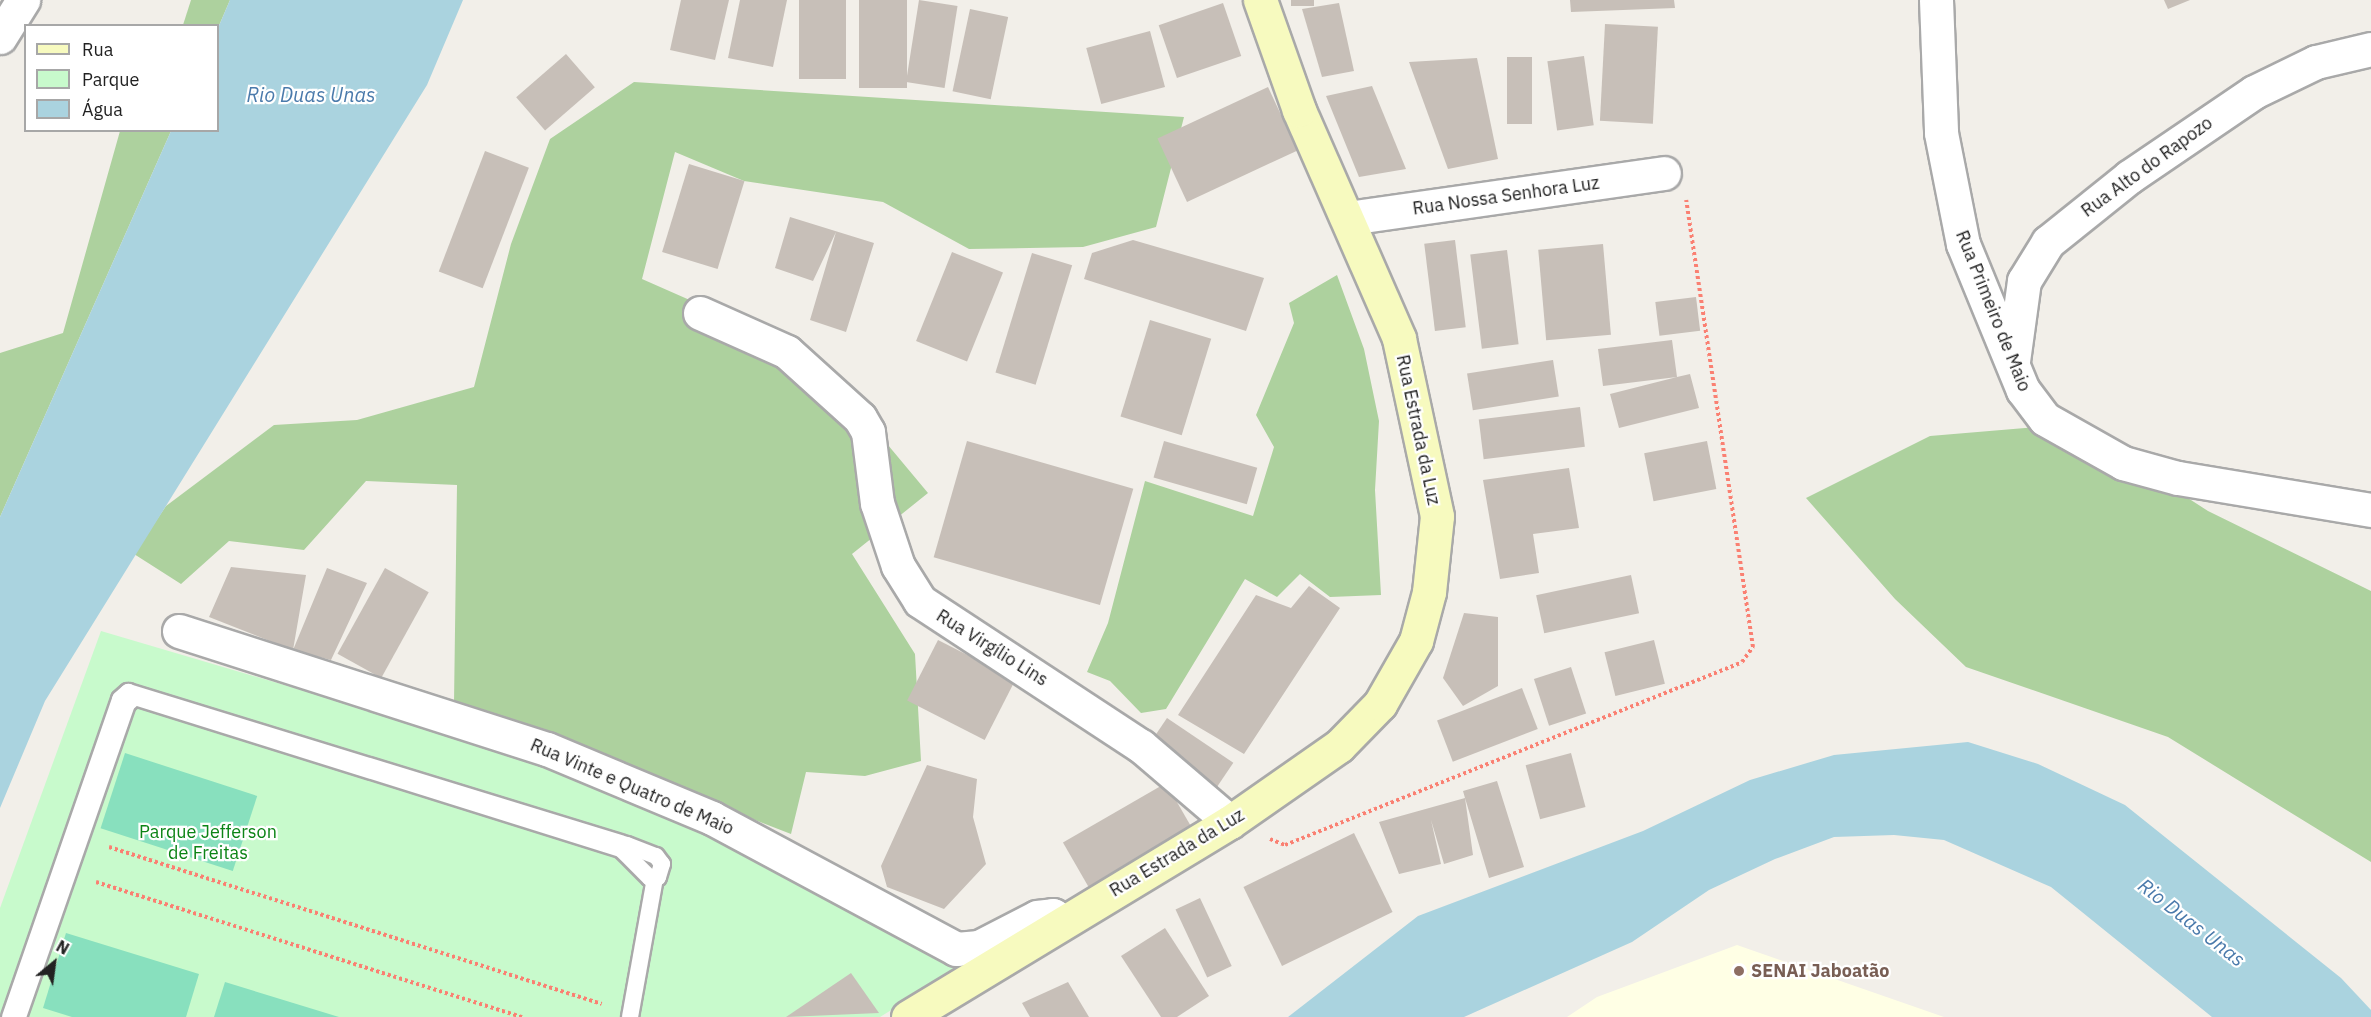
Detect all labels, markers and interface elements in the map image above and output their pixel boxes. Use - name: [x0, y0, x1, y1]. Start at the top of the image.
- legend: [24, 24, 219, 132]
- text: Rua: [82, 38, 113, 61]
- text: Parque: [82, 68, 139, 91]
- water label: Rio Duas Unas: [246, 82, 376, 106]
- text: Água: [82, 98, 123, 121]
- street label: Rua Alto do Rapozo: [2077, 112, 2217, 222]
- street label: Rua Nossa Senhora Luz: [1411, 172, 1601, 220]
- street label: Rua Primeiro de Maio: [1951, 227, 2035, 395]
- street label: Rua Estrada da Luz: [1392, 353, 1444, 507]
- street label: Rua Virgílio Lins: [932, 605, 1052, 691]
- street label: Rua Vinte e Quatro de Maio: [527, 734, 737, 840]
- street label: Rua Estrada da Luz: [1106, 804, 1248, 902]
- park label: Parque Jefferson de Freitas: [139, 822, 277, 864]
- water label: Rio Duas Unas: [2134, 873, 2250, 971]
- north arrow: [24, 933, 84, 993]
- text: N: [53, 936, 73, 959]
- place label: SENAI Jaboatão: [1751, 960, 1889, 982]
- marker: SENAI Jaboatão: [1732, 964, 1746, 978]

